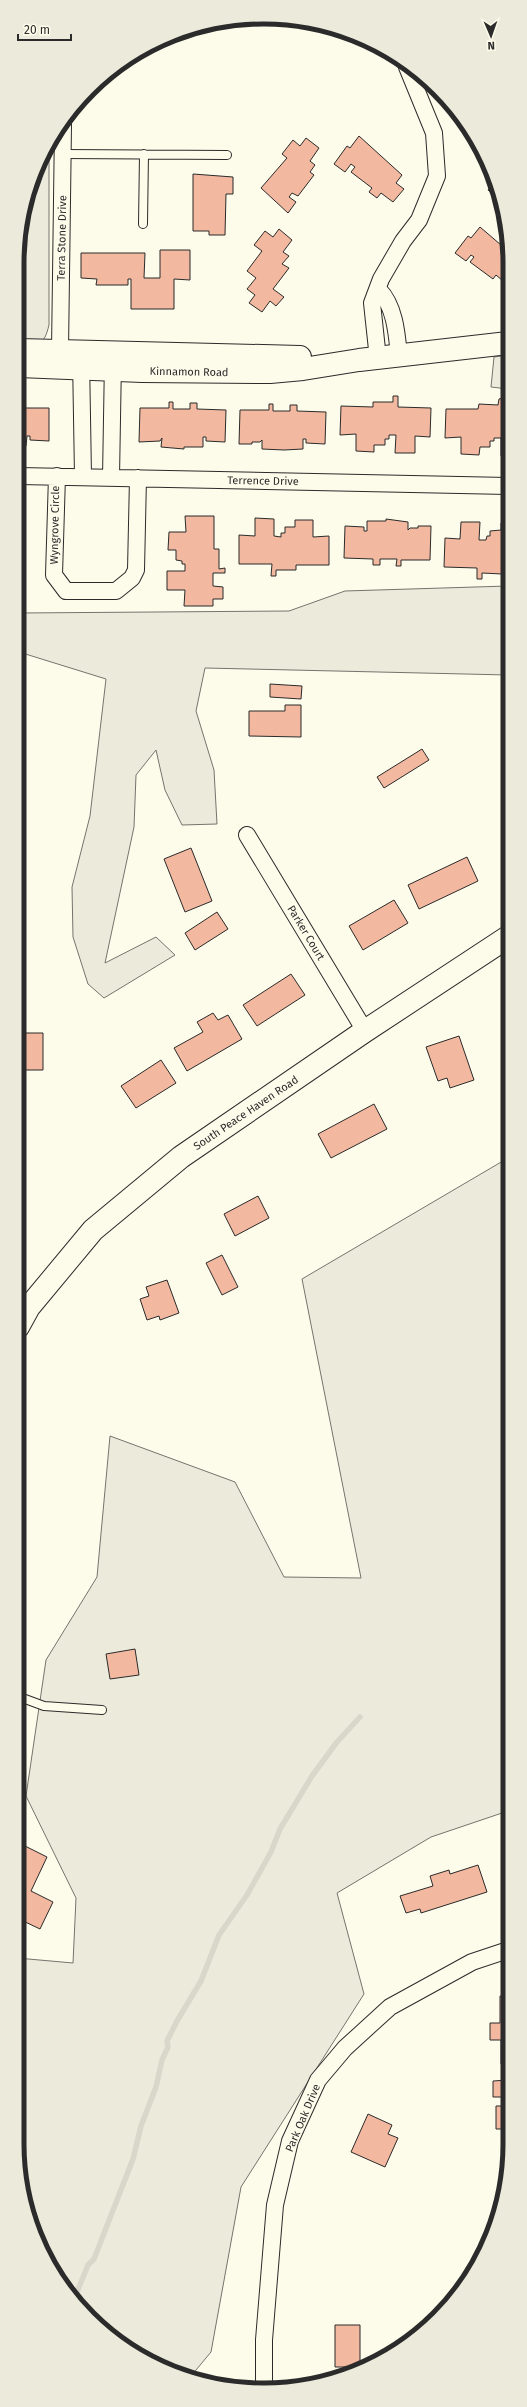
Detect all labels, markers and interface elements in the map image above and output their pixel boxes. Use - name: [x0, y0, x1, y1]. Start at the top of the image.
- scale bar: [18, 16, 71, 42]
- north arrow: [471, 16, 511, 56]
- text: 20 m: [24, 23, 50, 37]
- text: N: [487, 39, 495, 52]
- street label: Terra Stone Drive: [55, 195, 69, 281]
- street label: Kinnamon Road: [149, 365, 229, 379]
- street label: Terrence Drive: [227, 474, 299, 488]
- street label: Wyngrove Circle: [48, 485, 62, 565]
- street label: Parker Court: [285, 903, 327, 963]
- street label: South Peace Haven Road: [191, 1073, 301, 1153]
- street label: Park Oak Drive: [283, 2082, 323, 2154]

